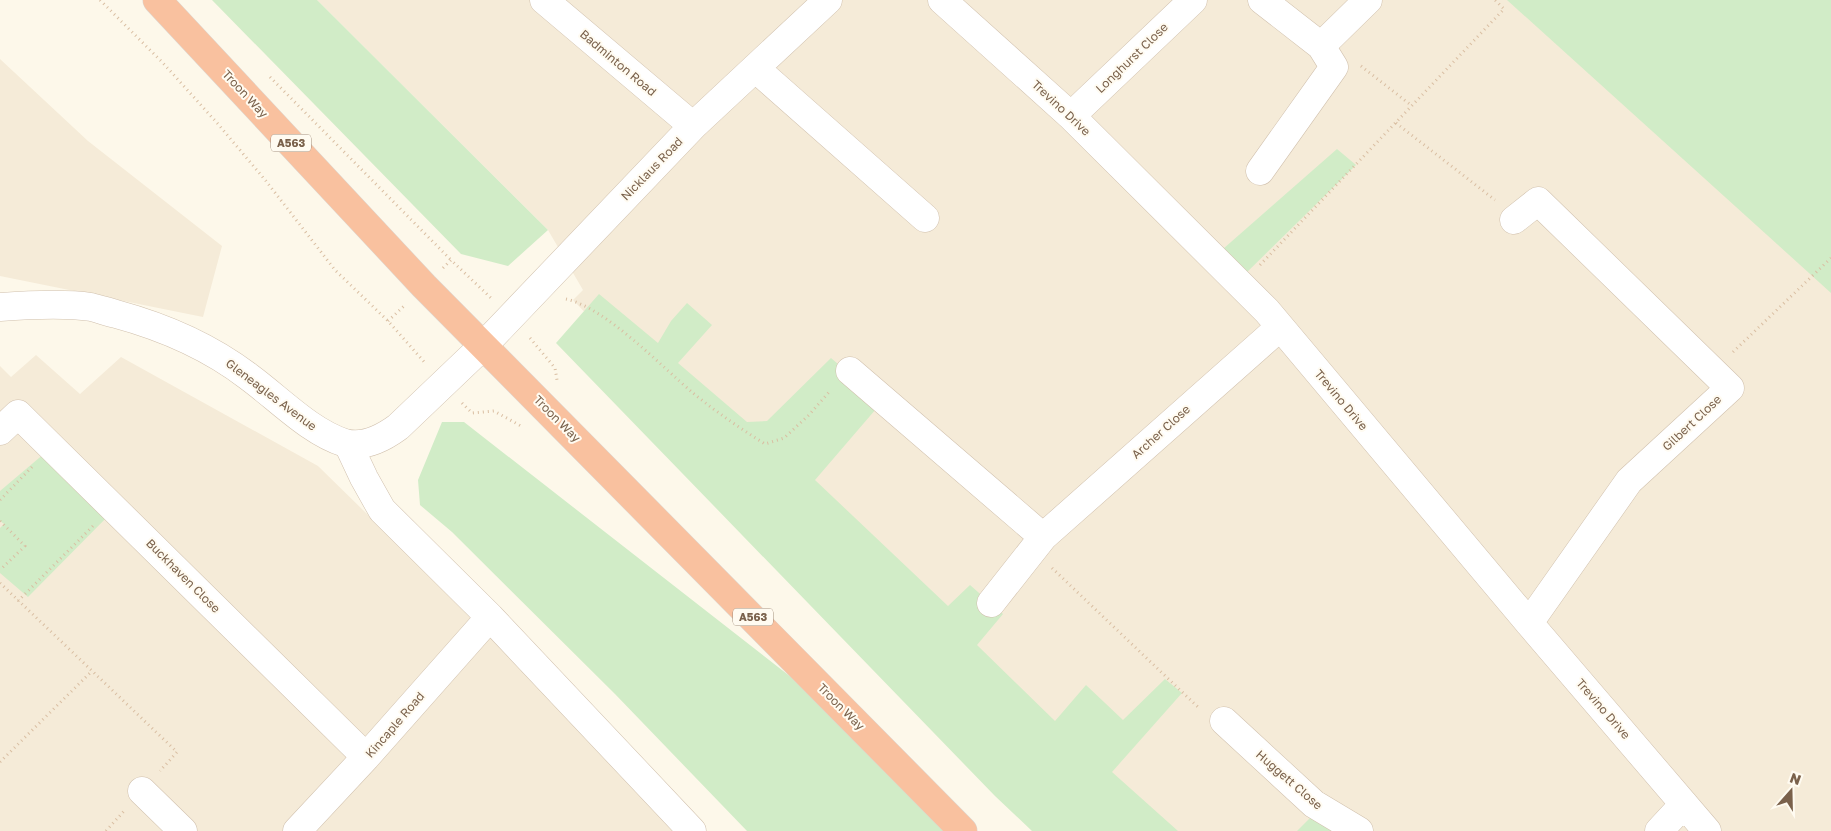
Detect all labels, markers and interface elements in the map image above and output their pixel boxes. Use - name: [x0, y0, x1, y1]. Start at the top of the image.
- street label: Longhurst Close: [1092, 19, 1171, 96]
- street label: Badminton Road: [577, 26, 660, 99]
- street label: Troon Way: [219, 67, 271, 121]
- street label: Trevino Drive: [1029, 77, 1094, 139]
- road number: A563: [271, 134, 311, 152]
- street label: Nicklaus Road: [618, 134, 686, 203]
- street label: Gleneagles Avenue: [223, 355, 320, 434]
- street label: Trevino Drive: [1312, 366, 1371, 433]
- street label: Troon Way: [531, 392, 584, 445]
- street label: Gilbert Close: [1659, 392, 1724, 454]
- street label: Archer Close: [1128, 401, 1193, 462]
- street label: Buckhaven Close: [143, 535, 224, 616]
- road number: A563: [733, 608, 773, 626]
- street label: Trevino Drive: [1573, 675, 1634, 742]
- street label: Troon Way: [815, 680, 868, 733]
- street label: Kincaple Road: [362, 689, 427, 761]
- street label: Huggett Close: [1253, 747, 1326, 813]
- north arrow: [1766, 766, 1816, 816]
- text: N: [1788, 769, 1804, 788]

